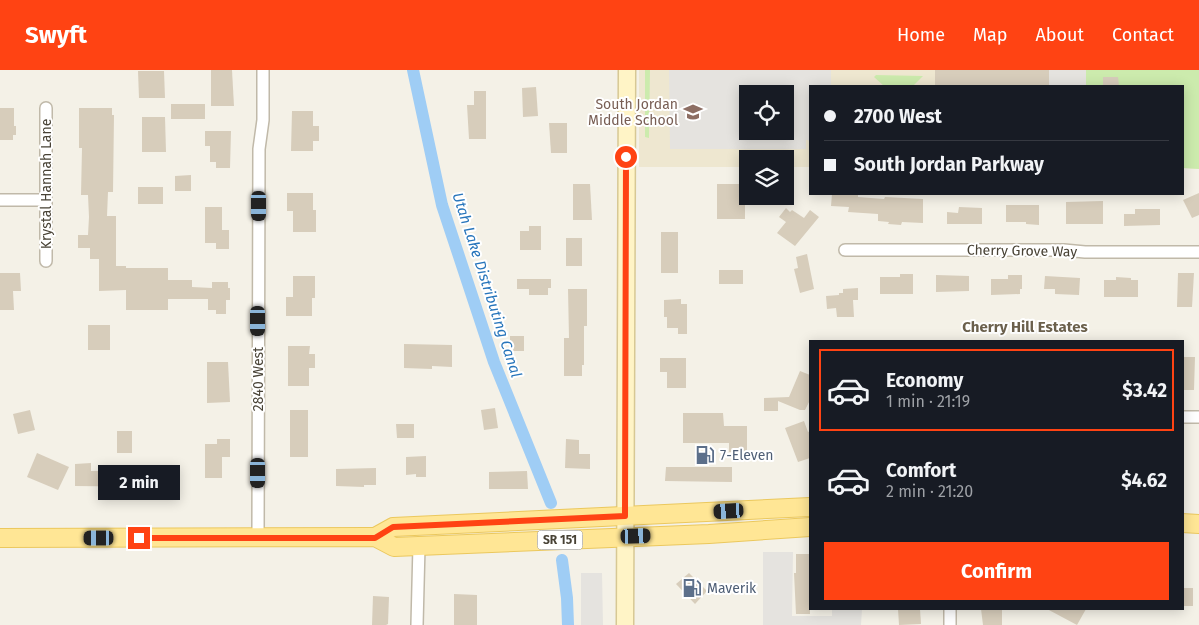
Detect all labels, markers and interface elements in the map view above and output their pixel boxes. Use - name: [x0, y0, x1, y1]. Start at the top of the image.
- text: Swyft: [25, 21, 87, 49]
- text: Home: [897, 24, 945, 46]
- text: Map: [973, 24, 1007, 46]
- text: About: [1035, 24, 1084, 46]
- text: Contact: [1112, 24, 1174, 46]
- map controls: [739, 85, 794, 205]
- button: locate: [739, 85, 794, 140]
- place label: South Jordan Middle School: [588, 96, 678, 129]
- school or university icon: South Jordan Middle School: [682, 101, 704, 123]
- text: 2700 West: [854, 105, 942, 128]
- street label: Krystal Hannah Lane: [38, 119, 55, 249]
- route start: [615, 146, 637, 168]
- button: layers: [739, 150, 794, 205]
- text: South Jordan Parkway: [854, 153, 1044, 176]
- water label: Utah Lake Distributing Canal: [449, 190, 525, 380]
- car: [251, 191, 266, 221]
- street label: Cherry Grove Way: [967, 242, 1077, 260]
- car: [250, 306, 265, 336]
- district label: Cherry Hill Estates: [962, 318, 1088, 336]
- street label: 2840 West: [250, 346, 267, 411]
- icon: car: [826, 368, 871, 413]
- text: Economy: [886, 369, 963, 392]
- text: $3.42: [1122, 379, 1167, 402]
- text: 1 min · 21:19: [886, 392, 970, 411]
- fuel station icon: 7-Eleven: [694, 444, 716, 466]
- place label: 7-Eleven: [720, 447, 774, 464]
- car: [250, 458, 265, 488]
- icon: car: [826, 458, 871, 503]
- text: Comfort: [886, 459, 956, 482]
- callout: 2 min: [98, 466, 180, 500]
- text: $4.62: [1121, 469, 1167, 492]
- text: 2 min: [119, 473, 159, 492]
- text: 2 min · 21:20: [886, 482, 973, 501]
- car: [713, 503, 744, 519]
- route end: [128, 527, 150, 549]
- car: [620, 528, 651, 544]
- road number: SR 151: [538, 530, 582, 550]
- car: [84, 531, 114, 546]
- button: Confirm: [824, 542, 1169, 600]
- fuel station icon: Maverik: [681, 577, 703, 599]
- place label: Maverik: [707, 580, 757, 597]

